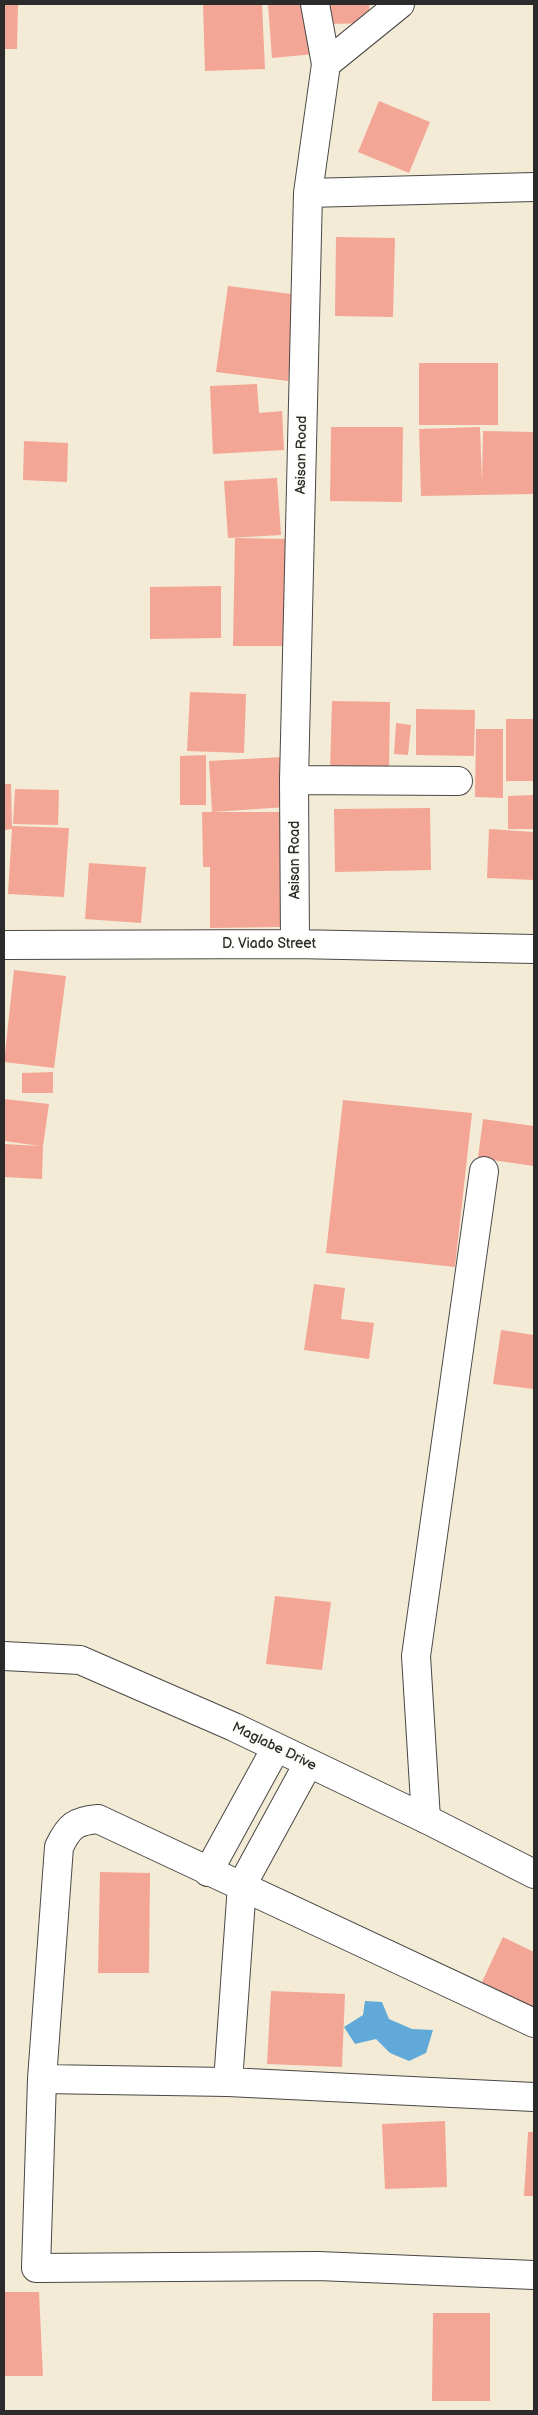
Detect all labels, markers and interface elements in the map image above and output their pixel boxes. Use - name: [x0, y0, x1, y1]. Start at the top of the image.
- street label: Asisan Road: [293, 416, 311, 494]
- street label: Asisan Road: [287, 821, 303, 899]
- street label: D. Viado Street: [222, 936, 316, 952]
- street label: Maglabe Drive: [229, 1719, 319, 1775]

